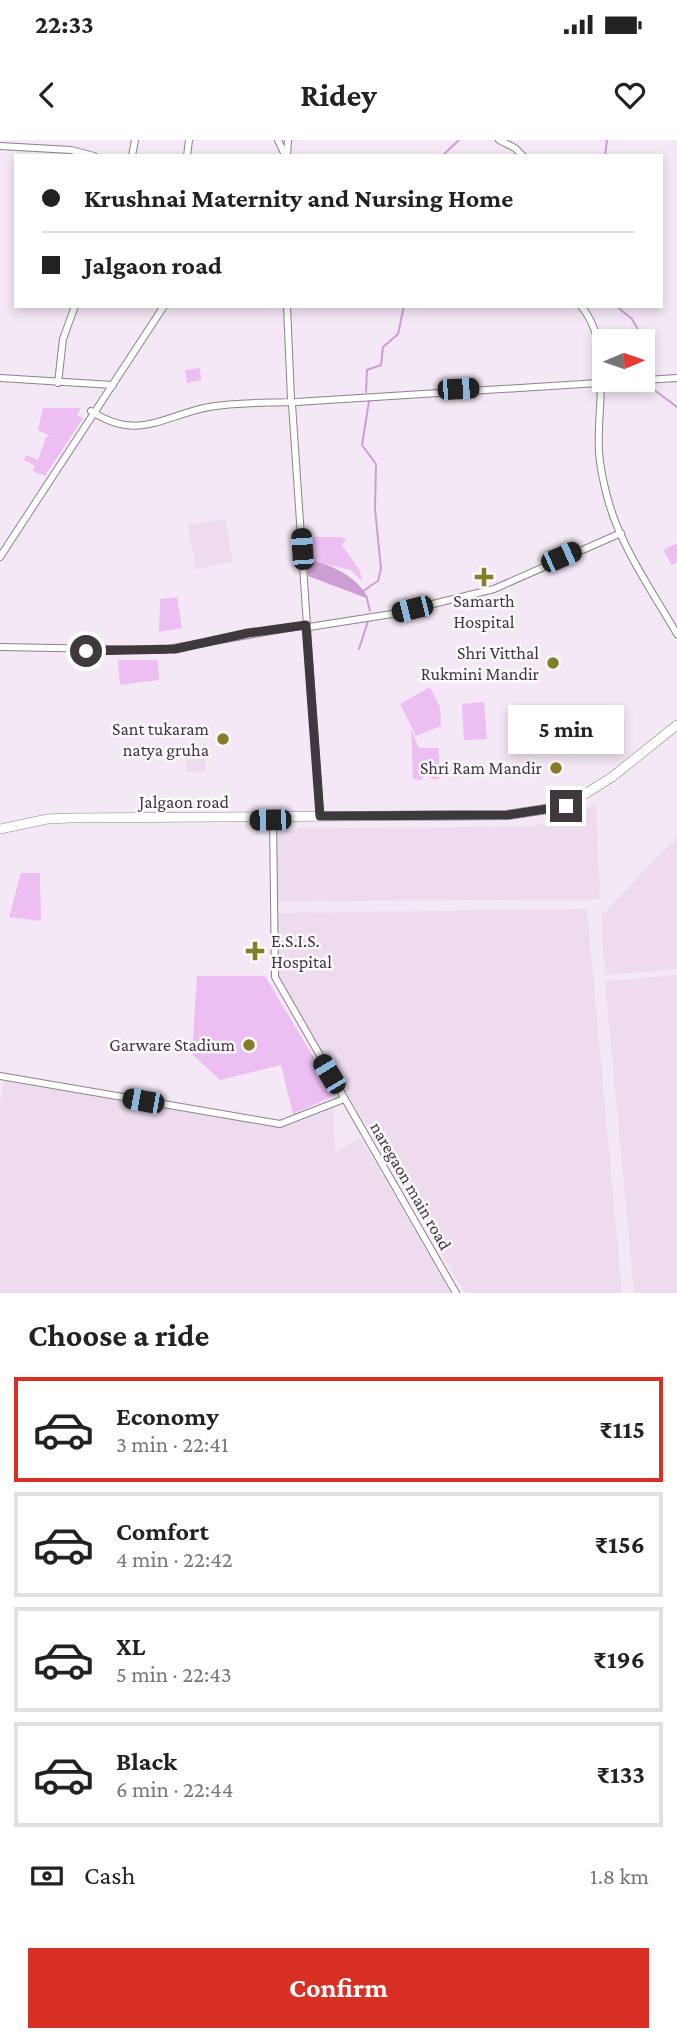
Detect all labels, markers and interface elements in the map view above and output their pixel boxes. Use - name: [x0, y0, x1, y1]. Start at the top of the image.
- text: 22:33: [35, 10, 94, 39]
- icon: back: [28, 76, 66, 114]
- icon: heart: [611, 76, 649, 114]
- text: Ridey: [300, 77, 377, 113]
- text: Krushnai Maternity and Nursing Home: [84, 184, 513, 213]
- text: Jalgaon road: [84, 251, 222, 280]
- north arrow: [592, 329, 654, 392]
- map controls: [592, 329, 655, 392]
- car: [437, 377, 480, 401]
- car: [291, 527, 314, 571]
- car: [538, 539, 585, 575]
- marker: Samarth Hospital: [474, 567, 494, 587]
- place label: Samarth Hospital: [453, 591, 515, 632]
- car: [390, 594, 435, 624]
- route start: [70, 635, 102, 667]
- place label: Shri Vitthal Rukmini Mandir: [421, 643, 540, 684]
- marker: Shri Vitthal Rukmini Mandir: [545, 655, 561, 671]
- callout: 5 min: [508, 704, 624, 754]
- text: 5 min: [538, 716, 594, 742]
- place label: Sant tukaram natya gruha: [112, 719, 210, 760]
- marker: Sant tukaram natya gruha: [215, 731, 231, 747]
- place label: Shri Ram Mandir: [420, 758, 543, 778]
- marker: Shri Ram Mandir: [548, 760, 564, 776]
- route end: [550, 790, 582, 822]
- street label: Jalgaon road: [137, 792, 230, 812]
- car: [249, 809, 292, 831]
- place label: E.S.I.S. Hospital: [271, 931, 332, 972]
- marker: E.S.I.S. Hospital: [245, 941, 265, 961]
- place label: Garware Stadium: [109, 1035, 236, 1055]
- marker: Garware Stadium: [241, 1037, 257, 1053]
- car: [310, 1051, 349, 1097]
- car: [121, 1087, 166, 1115]
- street label: naregaon main road: [366, 1119, 456, 1254]
- text: Choose a ride: [28, 1317, 209, 1353]
- icon: car: [32, 1398, 95, 1461]
- text: Economy: [116, 1402, 219, 1431]
- text: ₹115: [599, 1415, 645, 1444]
- text: 3 min · 22:41: [116, 1431, 229, 1457]
- icon: car: [32, 1513, 95, 1576]
- text: Comfort: [116, 1517, 209, 1546]
- text: ₹156: [595, 1530, 645, 1559]
- text: 4 min · 22:42: [116, 1546, 233, 1572]
- icon: car: [32, 1628, 95, 1691]
- text: XL: [116, 1632, 145, 1661]
- text: ₹196: [593, 1645, 645, 1674]
- text: 5 min · 22:43: [116, 1661, 232, 1687]
- icon: car: [32, 1743, 95, 1806]
- text: Black: [116, 1747, 177, 1776]
- text: ₹133: [596, 1760, 645, 1789]
- text: 6 min · 22:44: [116, 1776, 234, 1802]
- icon: cash: [28, 1857, 66, 1895]
- text: Cash: [84, 1861, 135, 1890]
- text: 1.8 km: [590, 1863, 649, 1889]
- button: Confirm: [28, 1948, 649, 2028]

